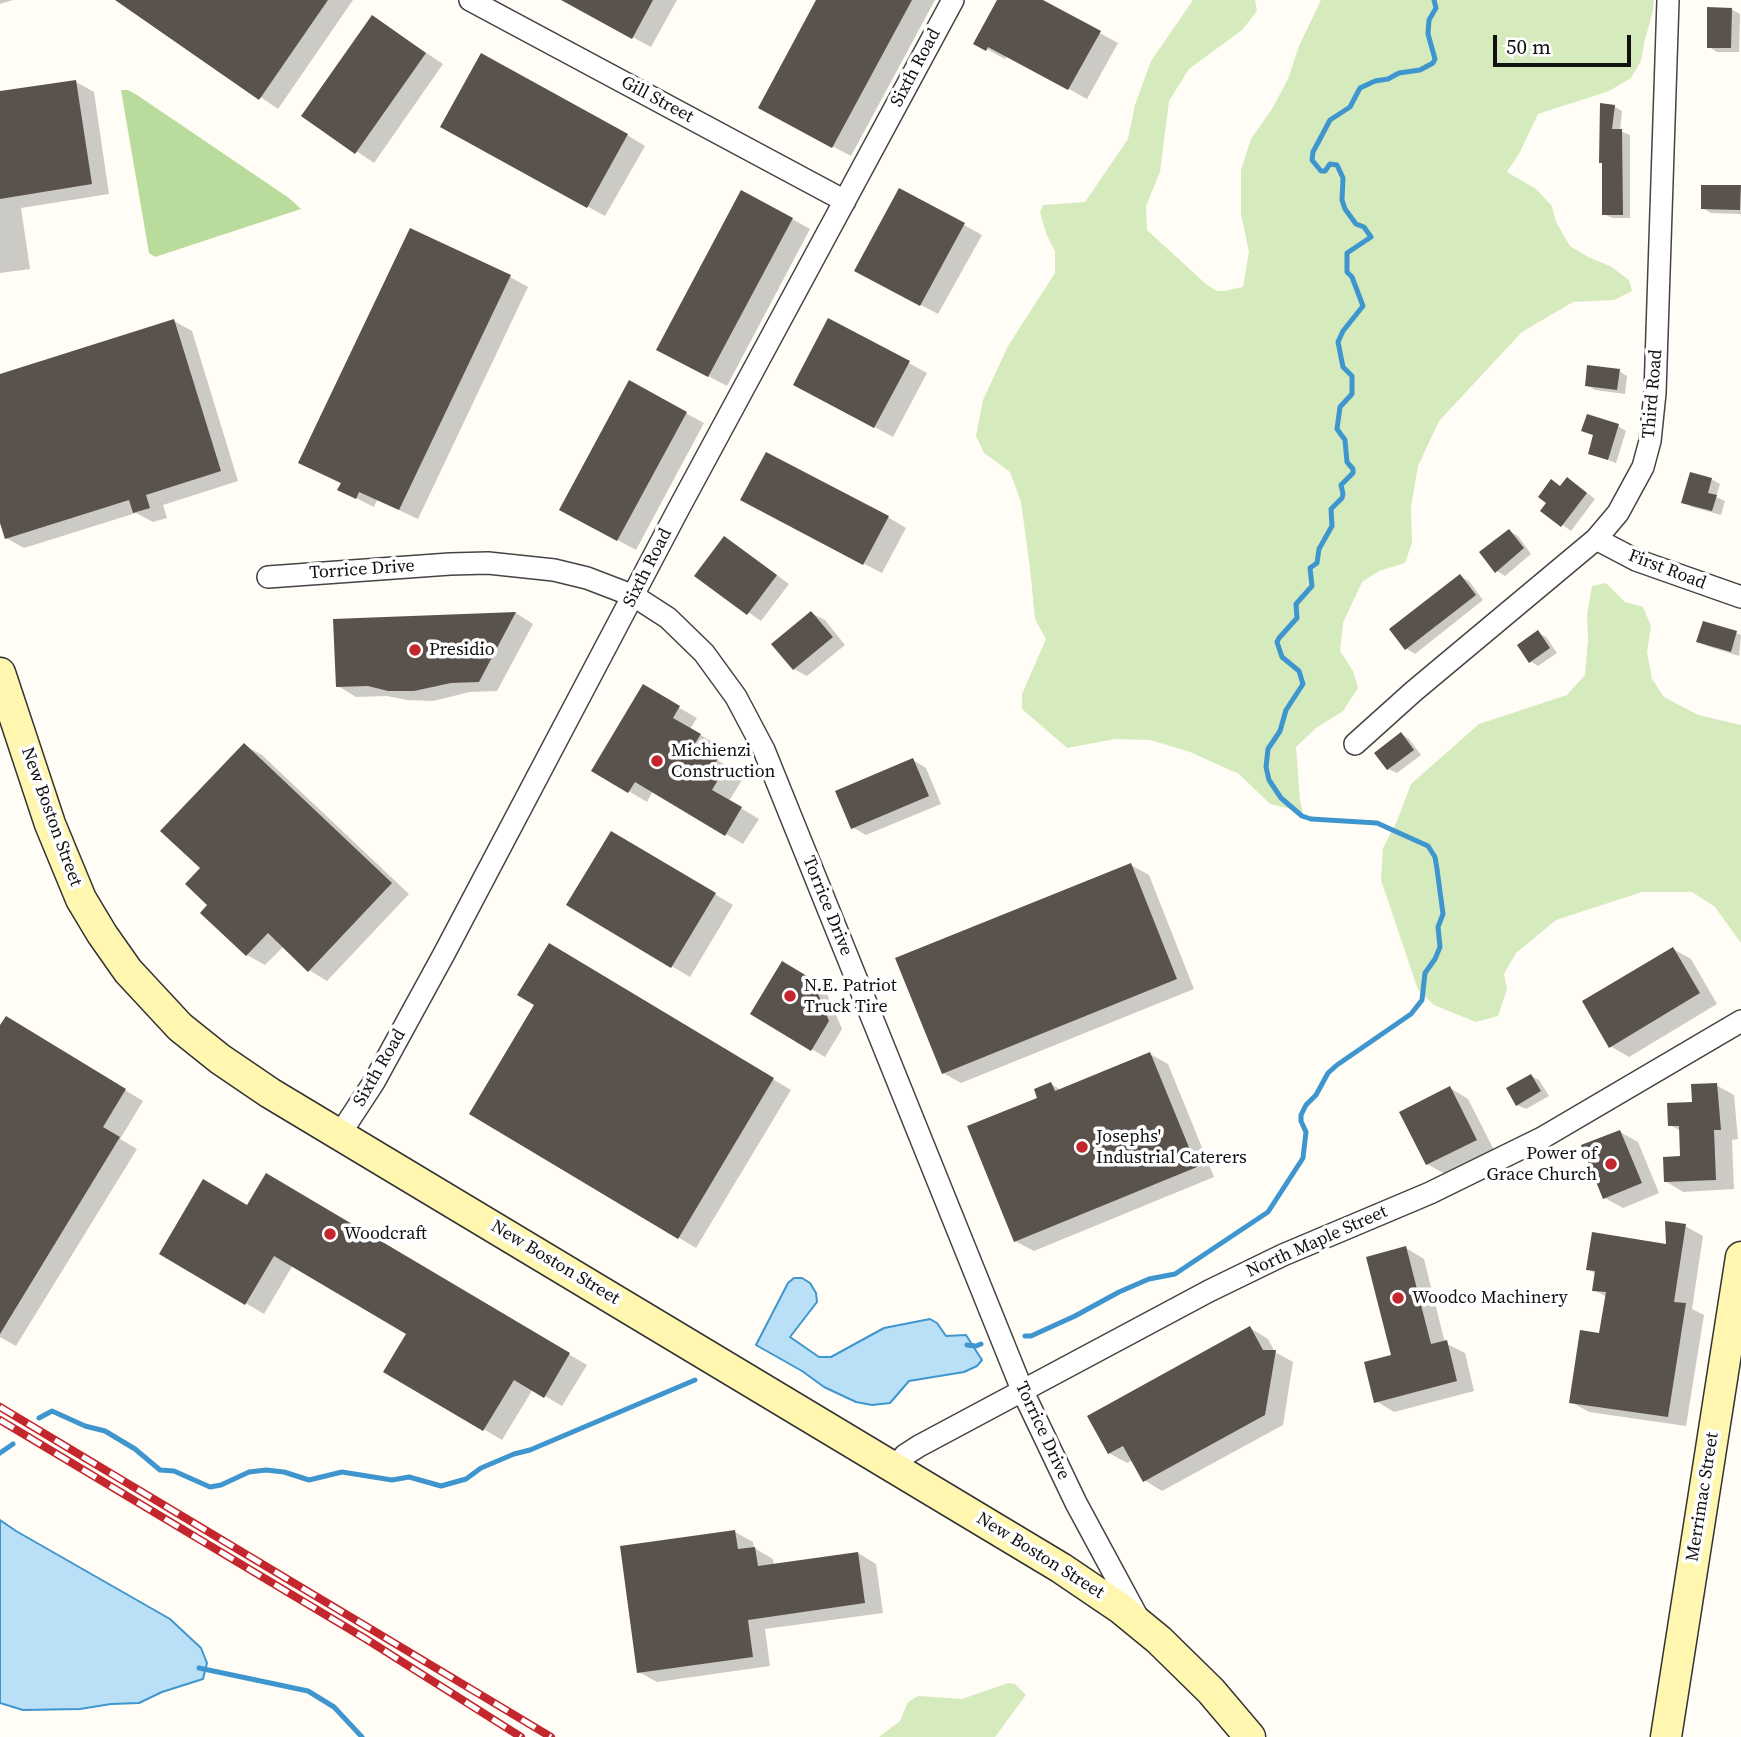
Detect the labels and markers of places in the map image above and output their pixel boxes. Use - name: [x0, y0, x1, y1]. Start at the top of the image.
- place label: Presidio: [429, 639, 495, 661]
- marker: Presidio: [407, 642, 423, 658]
- place label: Michienzi Construction: [671, 740, 776, 782]
- marker: Michienzi Construction: [649, 753, 665, 769]
- place label: N.E. Patriot Truck Tire: [804, 975, 897, 1018]
- marker: N.E. Patriot Truck Tire: [782, 988, 798, 1004]
- place label: Josephs' Industrial Caterers: [1096, 1126, 1247, 1168]
- marker: Josephs' Industrial Caterers: [1074, 1139, 1090, 1155]
- place label: Power of Grace Church: [1487, 1143, 1597, 1186]
- marker: Power of Grace Church: [1603, 1156, 1619, 1172]
- place label: Woodcraft: [344, 1223, 427, 1245]
- marker: Woodcraft: [322, 1226, 338, 1242]
- place label: Woodco Machinery: [1412, 1287, 1568, 1309]
- marker: Woodco Machinery: [1390, 1290, 1406, 1306]

